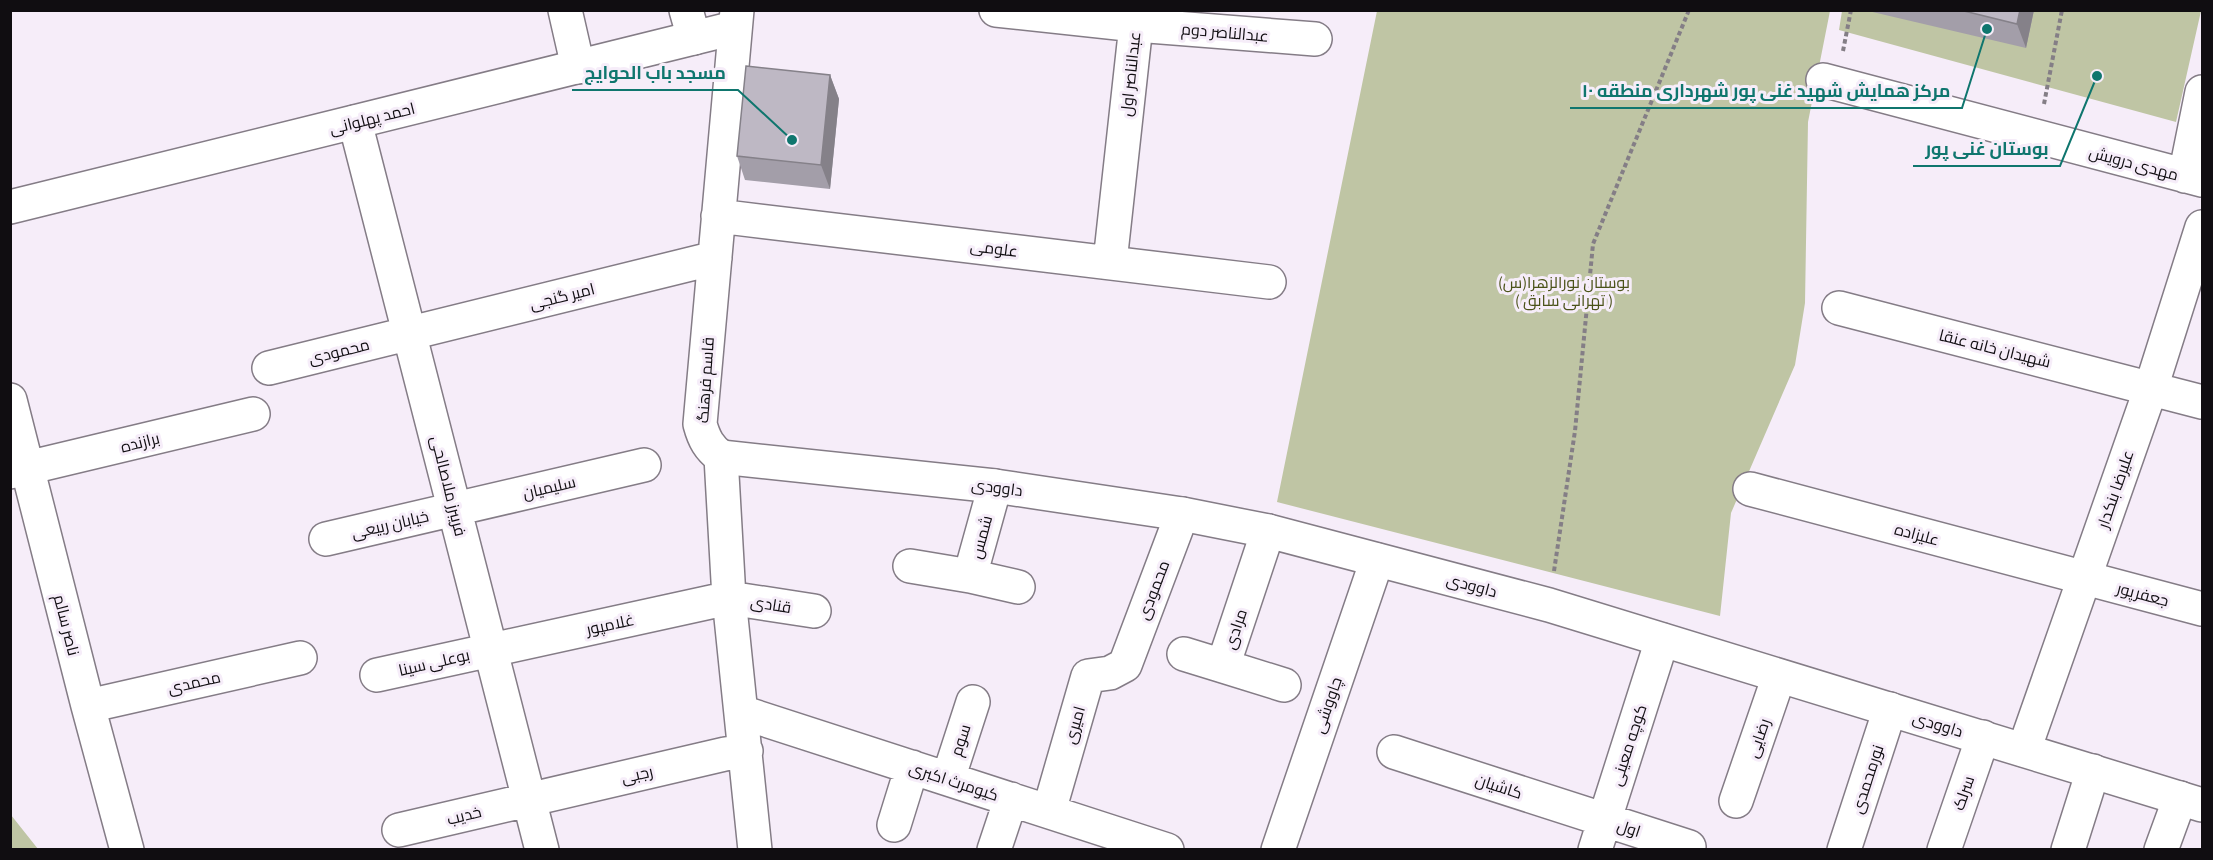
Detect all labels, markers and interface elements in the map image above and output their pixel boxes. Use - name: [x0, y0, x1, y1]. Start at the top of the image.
- street label: عبدالناصر دوم: [1180, 18, 1270, 48]
- street label: عبدالناصر اول: [1116, 31, 1146, 118]
- callout: مسجد باب الحوایج: [572, 54, 738, 90]
- text: مسجد باب الحوایج: [584, 61, 726, 86]
- callout: مرکز همایش شهید غنی پور شهرداری منطقه ۱۰: [1570, 72, 1962, 108]
- text: مرکز همایش شهید غنی پور شهرداری منطقه ۱۰: [1582, 79, 1950, 104]
- street label: احمد پهلوانی: [327, 98, 417, 140]
- callout: بوستان غنی پور: [1913, 130, 2060, 166]
- text: بوستان غنی پور: [1924, 137, 2049, 162]
- street label: مهدی درویش: [2087, 141, 2181, 186]
- street label: علومی: [969, 235, 1019, 263]
- park label: بوستان نورالزهرا(س) ( تهرانی سابق ): [1498, 272, 1630, 312]
- street label: امیر گنجی: [527, 278, 597, 316]
- street label: شهیدان خانه‌ عنقا: [1936, 324, 2053, 374]
- street label: محمودی: [306, 334, 372, 370]
- street label: قاسم فرهنگ: [692, 336, 720, 424]
- street label: برازنده: [118, 427, 162, 458]
- street label: فریبرز ملاصالحی: [425, 434, 471, 539]
- street label: علیرضا بنکدار: [2092, 447, 2140, 532]
- street label: سلیمیان: [521, 471, 578, 505]
- street label: داوودی: [970, 474, 1024, 502]
- street label: خیابان ربیعی: [349, 505, 431, 545]
- street label: شمس: [966, 513, 998, 561]
- street label: علیزاده: [1892, 518, 1941, 551]
- street label: محمودی: [1133, 557, 1175, 623]
- street label: داوودی: [1444, 569, 1499, 603]
- street label: جعفرپور: [2113, 577, 2171, 612]
- street label: قنادی: [749, 591, 793, 619]
- street label: ناصر سالم: [48, 592, 84, 658]
- street label: مرادی: [1219, 606, 1253, 652]
- street label: غلامپور: [583, 609, 636, 641]
- street label: بوعلی سینا: [396, 644, 472, 682]
- street label: محمدی: [166, 666, 223, 700]
- street label: چاووشی: [1308, 674, 1348, 737]
- street label: کوچه معینی: [1605, 702, 1652, 789]
- street label: امیری: [1059, 704, 1091, 747]
- street label: داوودی: [1910, 707, 1966, 743]
- street label: رضایی: [1742, 716, 1776, 761]
- street label: سوم: [945, 721, 976, 759]
- street label: نورمحمدی: [1846, 742, 1889, 817]
- street label: کیومرث اکبری: [906, 757, 1001, 807]
- street label: رجبی: [619, 761, 655, 789]
- street label: کاشیان: [1472, 769, 1525, 805]
- street label: سرلک: [1948, 773, 1980, 814]
- street label: خدیب: [445, 801, 484, 831]
- street label: اول: [1614, 815, 1643, 843]

